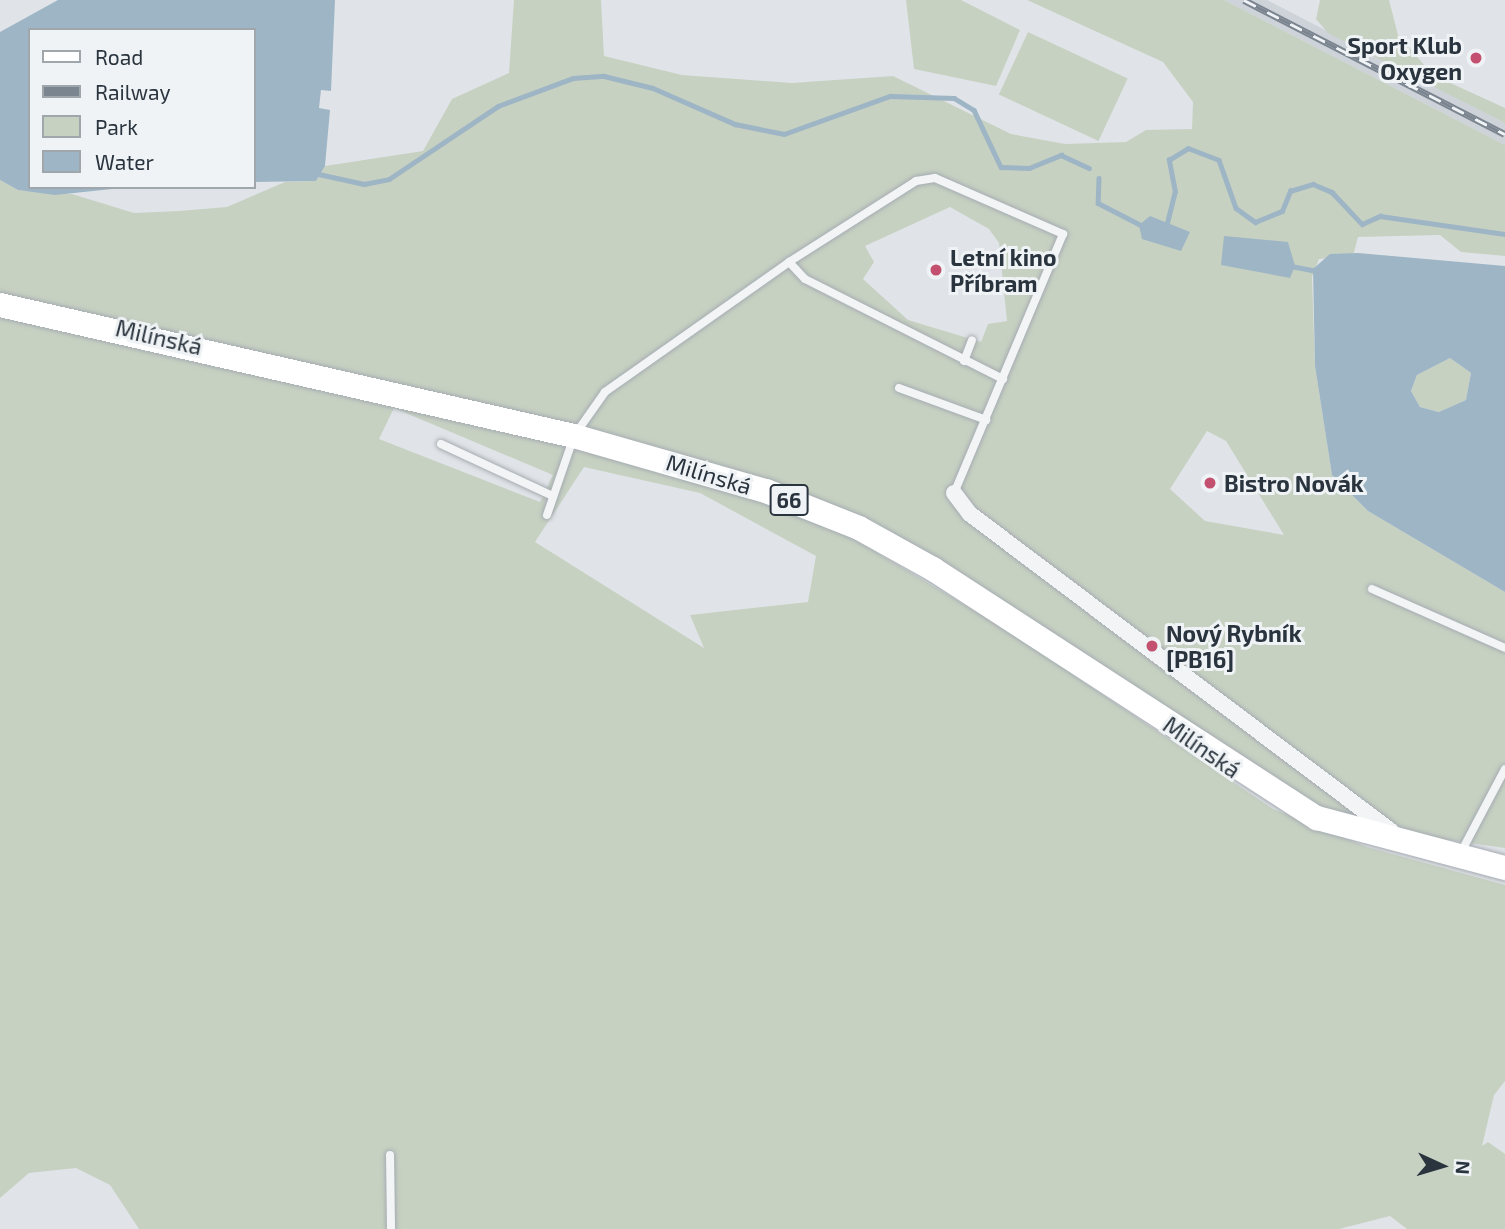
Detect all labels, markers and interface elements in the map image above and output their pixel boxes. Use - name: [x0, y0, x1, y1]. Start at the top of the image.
- legend: [28, 28, 256, 189]
- place label: Sport Klub Oxygen: [1348, 31, 1462, 85]
- text: Road: [95, 44, 143, 69]
- marker: Sport Klub Oxygen: [1468, 50, 1484, 66]
- text: Railway: [95, 79, 171, 104]
- text: Park: [95, 114, 138, 139]
- text: Water: [95, 149, 154, 174]
- place label: Letní kino Příbram: [950, 243, 1056, 297]
- marker: Letní kino Příbram: [928, 262, 944, 278]
- street label: Milínská: [113, 314, 205, 360]
- street label: Milínská: [663, 448, 755, 500]
- place label: Bistro Novák: [1224, 469, 1364, 497]
- marker: Bistro Novák: [1202, 475, 1218, 491]
- road number: 66: [768, 482, 810, 518]
- place label: Nový Rybník [PB16]: [1166, 619, 1302, 673]
- marker: Nový Rybník [PB16]: [1144, 638, 1160, 654]
- street label: Milínská: [1158, 711, 1246, 783]
- north arrow: [1407, 1131, 1477, 1201]
- text: N: [1451, 1160, 1475, 1175]

